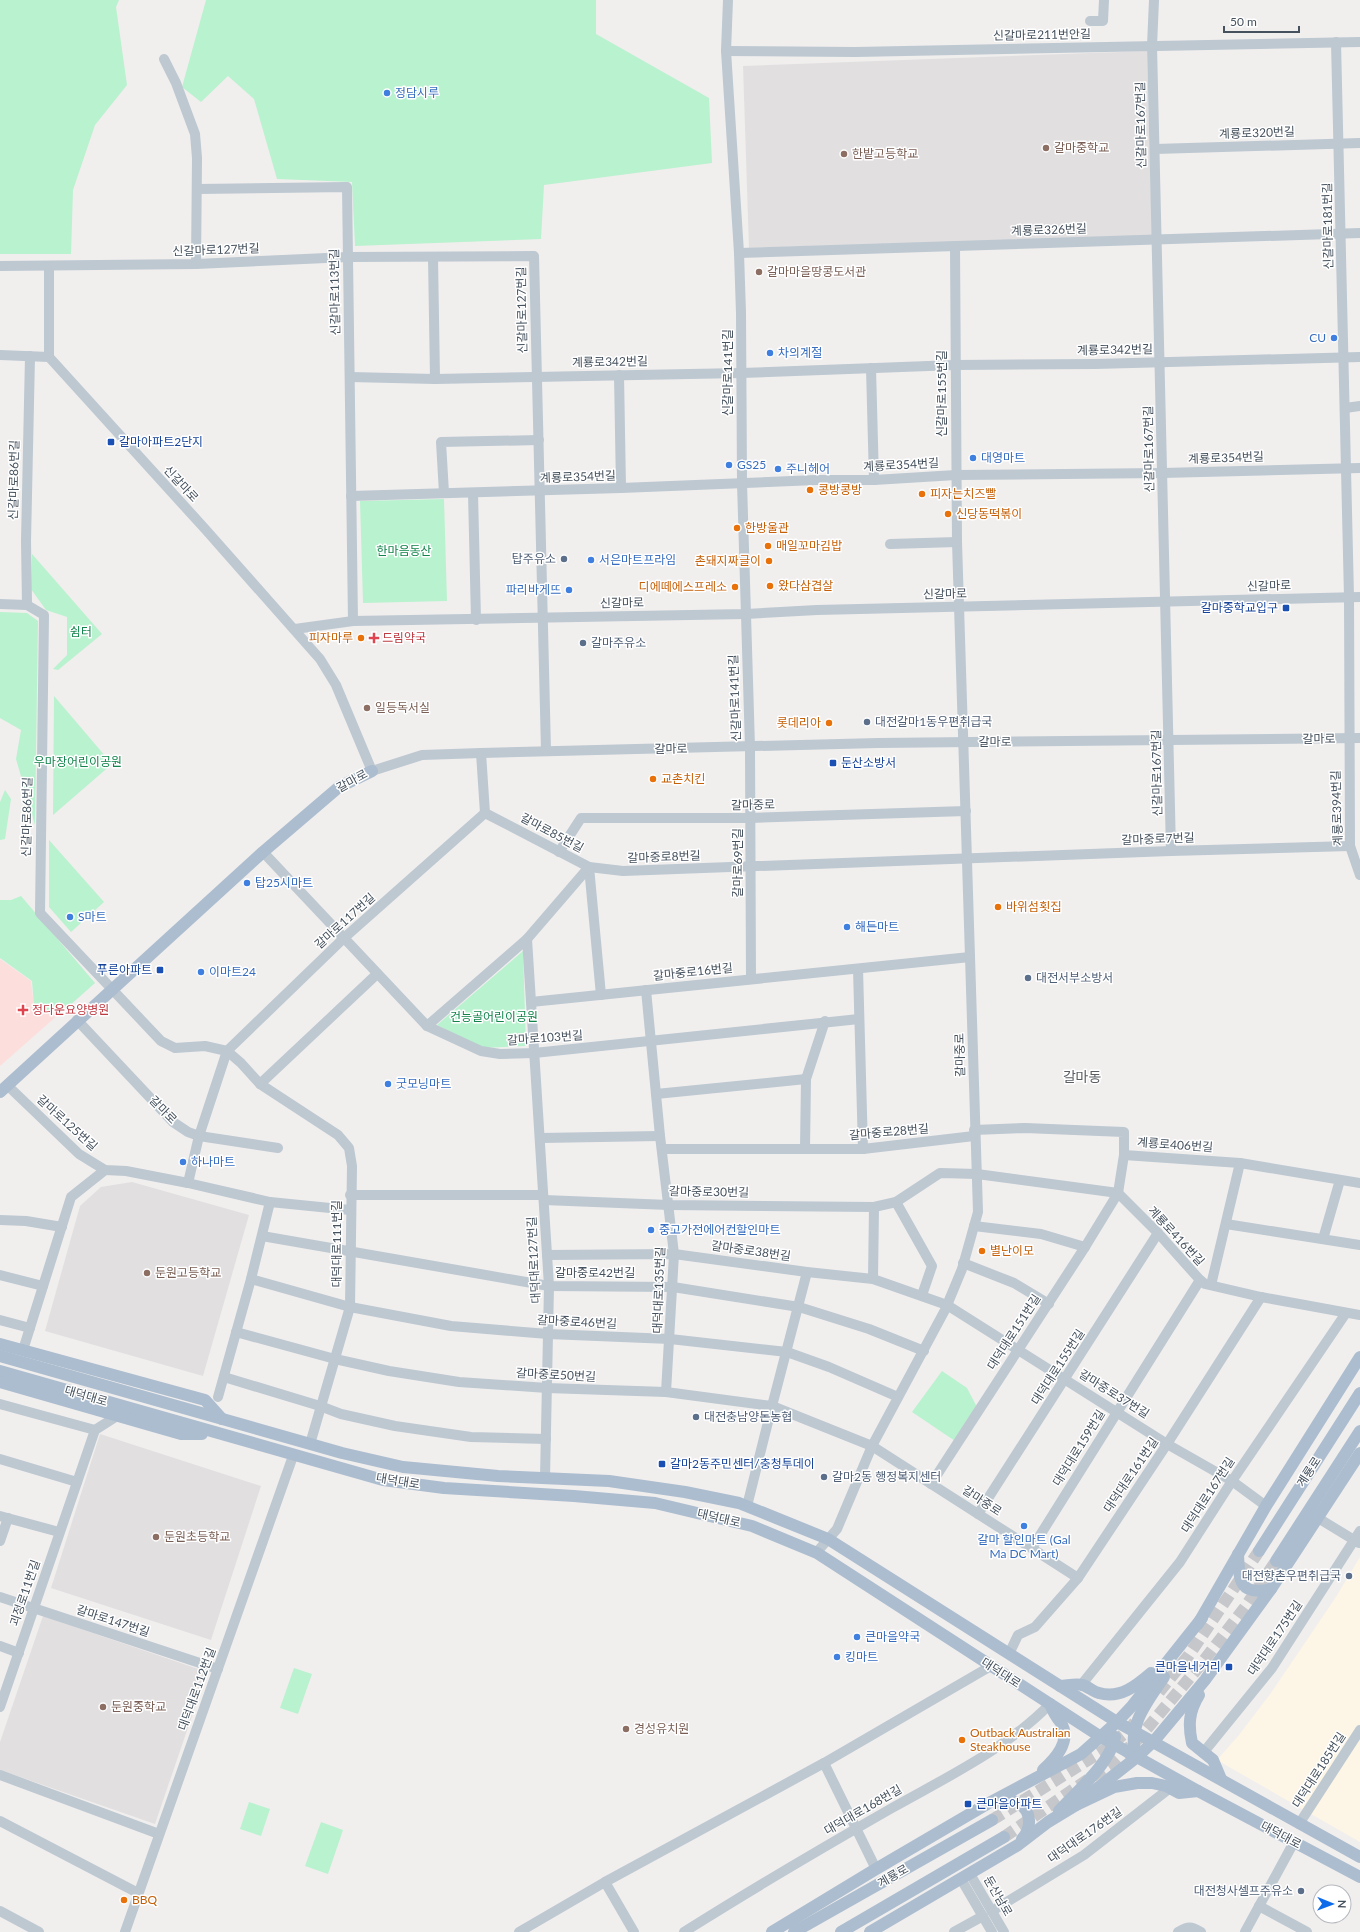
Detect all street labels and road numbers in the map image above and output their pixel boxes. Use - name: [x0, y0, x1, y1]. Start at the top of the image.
- street label: 신갈마로211번안길: [993, 26, 1091, 43]
- street label: 신갈마로167번길: [1132, 81, 1149, 169]
- street label: 계룡로320번길: [1219, 124, 1295, 141]
- street label: 신갈마로181번길: [1319, 182, 1336, 270]
- street label: 계룡로326번길: [1011, 221, 1087, 238]
- street label: 신갈마로127번길: [172, 240, 260, 259]
- street label: 신갈마로113번길: [326, 248, 343, 336]
- street label: 신갈마로127번길: [513, 266, 530, 354]
- street label: 신갈마로141번길: [720, 329, 735, 417]
- street label: 계룡로342번길: [1077, 341, 1153, 358]
- street label: 신갈마로155번길: [934, 350, 949, 438]
- street label: 계룡로342번길: [572, 353, 648, 370]
- street label: 신갈마로167번길: [1140, 405, 1157, 493]
- street label: 신갈마로86번길: [5, 440, 22, 520]
- street label: 계룡로354번길: [1188, 449, 1264, 466]
- street label: 계룡로354번길: [863, 455, 939, 474]
- street label: 신갈마로: [161, 462, 202, 505]
- street label: 계룡로354번길: [540, 468, 616, 485]
- street label: 신갈마로: [1247, 577, 1291, 594]
- street label: 신갈마로: [923, 586, 967, 601]
- street label: 신갈마로: [600, 595, 644, 610]
- street label: 신갈마로141번길: [725, 654, 744, 742]
- street label: 신갈마로167번길: [1148, 729, 1165, 817]
- street label: 갈마로: [1302, 731, 1336, 746]
- street label: 갈마로: [978, 734, 1012, 749]
- street label: 갈마로: [654, 741, 688, 756]
- street label: 갈마로: [334, 766, 370, 795]
- street label: 계룡로394번길: [1328, 770, 1345, 846]
- street label: 신갈마로86번길: [18, 777, 35, 857]
- street label: 갈마중로: [731, 797, 775, 812]
- street label: 갈마로85번길: [518, 810, 586, 855]
- street label: 갈마로69번길: [730, 828, 745, 898]
- street label: 갈마중로7번길: [1121, 830, 1195, 847]
- street label: 갈마중로8번길: [627, 848, 701, 865]
- street label: 갈마로117번길: [311, 890, 378, 952]
- street label: 갈마중로16번길: [652, 960, 734, 983]
- street label: 갈마로103번길: [506, 1027, 583, 1048]
- street label: 갈마중로: [952, 1033, 967, 1077]
- street label: 갈마로125번길: [34, 1092, 101, 1154]
- street label: 갈마로: [146, 1093, 180, 1127]
- street label: 갈마중로28번길: [848, 1121, 930, 1142]
- street label: 계룡로406번길: [1137, 1134, 1214, 1155]
- street label: 갈마중로30번길: [669, 1183, 749, 1200]
- street label: 대덕대로111번길: [329, 1200, 344, 1288]
- street label: 계룡로416번길: [1145, 1203, 1208, 1269]
- street label: 대덕대로127번길: [524, 1216, 543, 1304]
- street label: 갈마중로38번길: [710, 1237, 792, 1264]
- street label: 대덕대로135번길: [649, 1246, 668, 1334]
- street label: 갈마중로42번길: [555, 1265, 635, 1280]
- street label: 대덕대로151번길: [984, 1291, 1044, 1372]
- street label: 갈마중로46번길: [537, 1312, 617, 1331]
- street label: 대덕대로155번길: [1028, 1326, 1088, 1407]
- street label: 갈마중로50번길: [516, 1365, 596, 1384]
- street label: 갈마중로37번길: [1076, 1366, 1152, 1421]
- street label: 대덕대로: [63, 1382, 109, 1409]
- street label: 대덕대로159번길: [1049, 1407, 1108, 1489]
- street label: 대덕대로161번길: [1100, 1434, 1161, 1515]
- street label: 대덕대로167번길: [1178, 1454, 1238, 1535]
- street label: 계룡로: [1293, 1454, 1324, 1490]
- street label: 대덕대로: [375, 1470, 421, 1491]
- street label: 갈마중로: [960, 1482, 1005, 1519]
- street label: 대덕대로: [696, 1505, 742, 1530]
- street label: 괴정로11번길: [6, 1558, 43, 1628]
- street label: 대덕대로175번길: [1244, 1597, 1305, 1678]
- street label: 갈마로147번길: [75, 1602, 152, 1639]
- street label: 대덕대로112번길: [175, 1645, 218, 1732]
- street label: 대덕대로: [979, 1654, 1024, 1691]
- street label: 대덕대로185번길: [1289, 1729, 1349, 1810]
- street label: 대덕대로168번길: [821, 1781, 904, 1838]
- street label: 대덕대로176번길: [1045, 1803, 1125, 1866]
- street label: 대덕대로: [1258, 1818, 1304, 1852]
- street label: 계룡로: [875, 1861, 911, 1890]
- street label: 둔산남로: [981, 1873, 1016, 1919]

